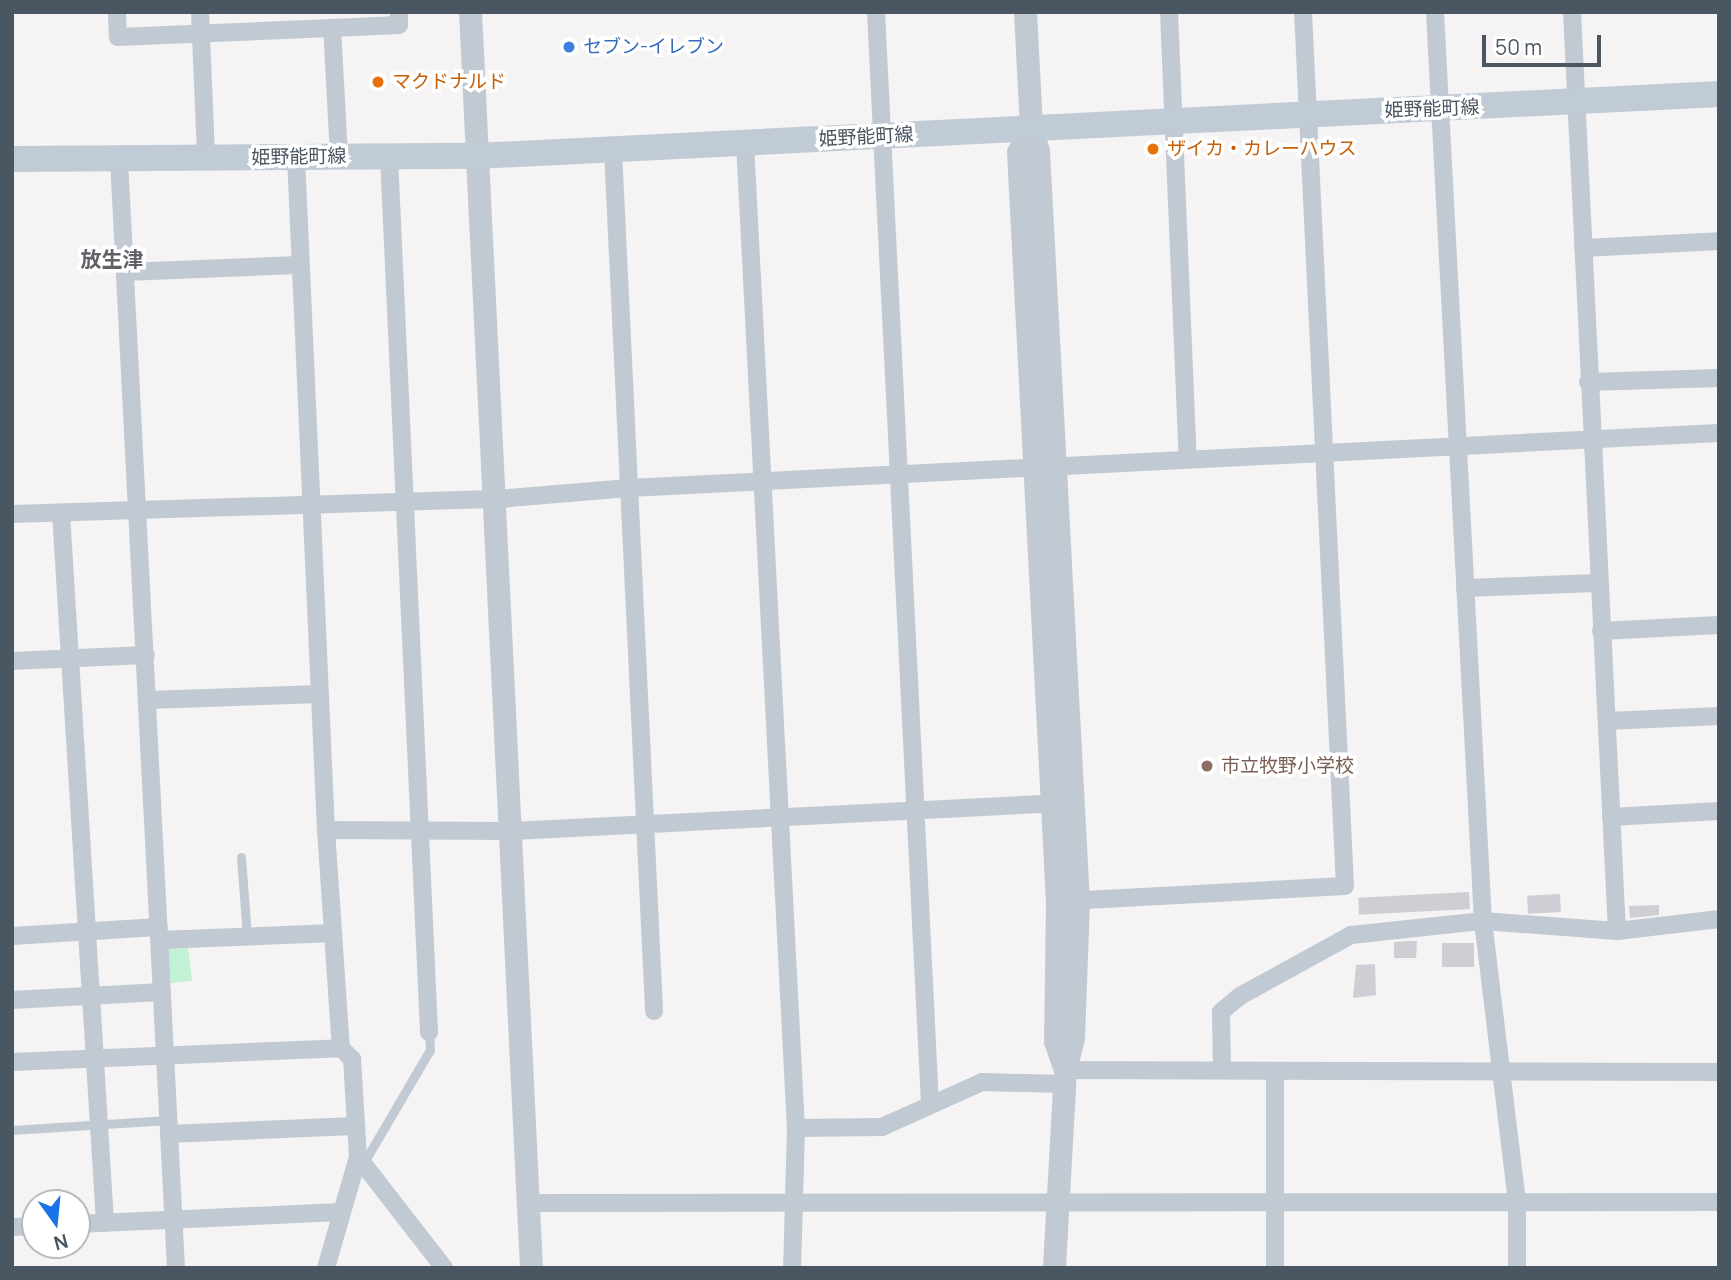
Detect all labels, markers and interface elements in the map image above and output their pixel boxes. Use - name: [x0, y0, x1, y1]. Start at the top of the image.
- scale bar: [1486, 21, 1605, 65]
- text: 50 m: [1495, 33, 1542, 61]
- place label: セブン-イレブン: [583, 36, 724, 58]
- marker: セブン-イレブン: [561, 39, 577, 55]
- place label: マクドナルド: [392, 71, 506, 93]
- marker: マクドナルド: [370, 74, 386, 90]
- street label: 姫野能町線: [1384, 96, 1480, 122]
- street label: 姫野能町線: [818, 123, 914, 151]
- place label: ザイカ・カレーハウス: [1167, 138, 1357, 160]
- marker: ザイカ・カレーハウス: [1145, 141, 1161, 157]
- street label: 姫野能町線: [251, 145, 347, 169]
- district label: 放生津: [81, 246, 143, 272]
- place label: 市立牧野小学校: [1221, 755, 1354, 777]
- marker: 市立牧野小学校: [1199, 758, 1215, 774]
- north arrow: [21, 1189, 91, 1259]
- text: N: [51, 1228, 71, 1257]

